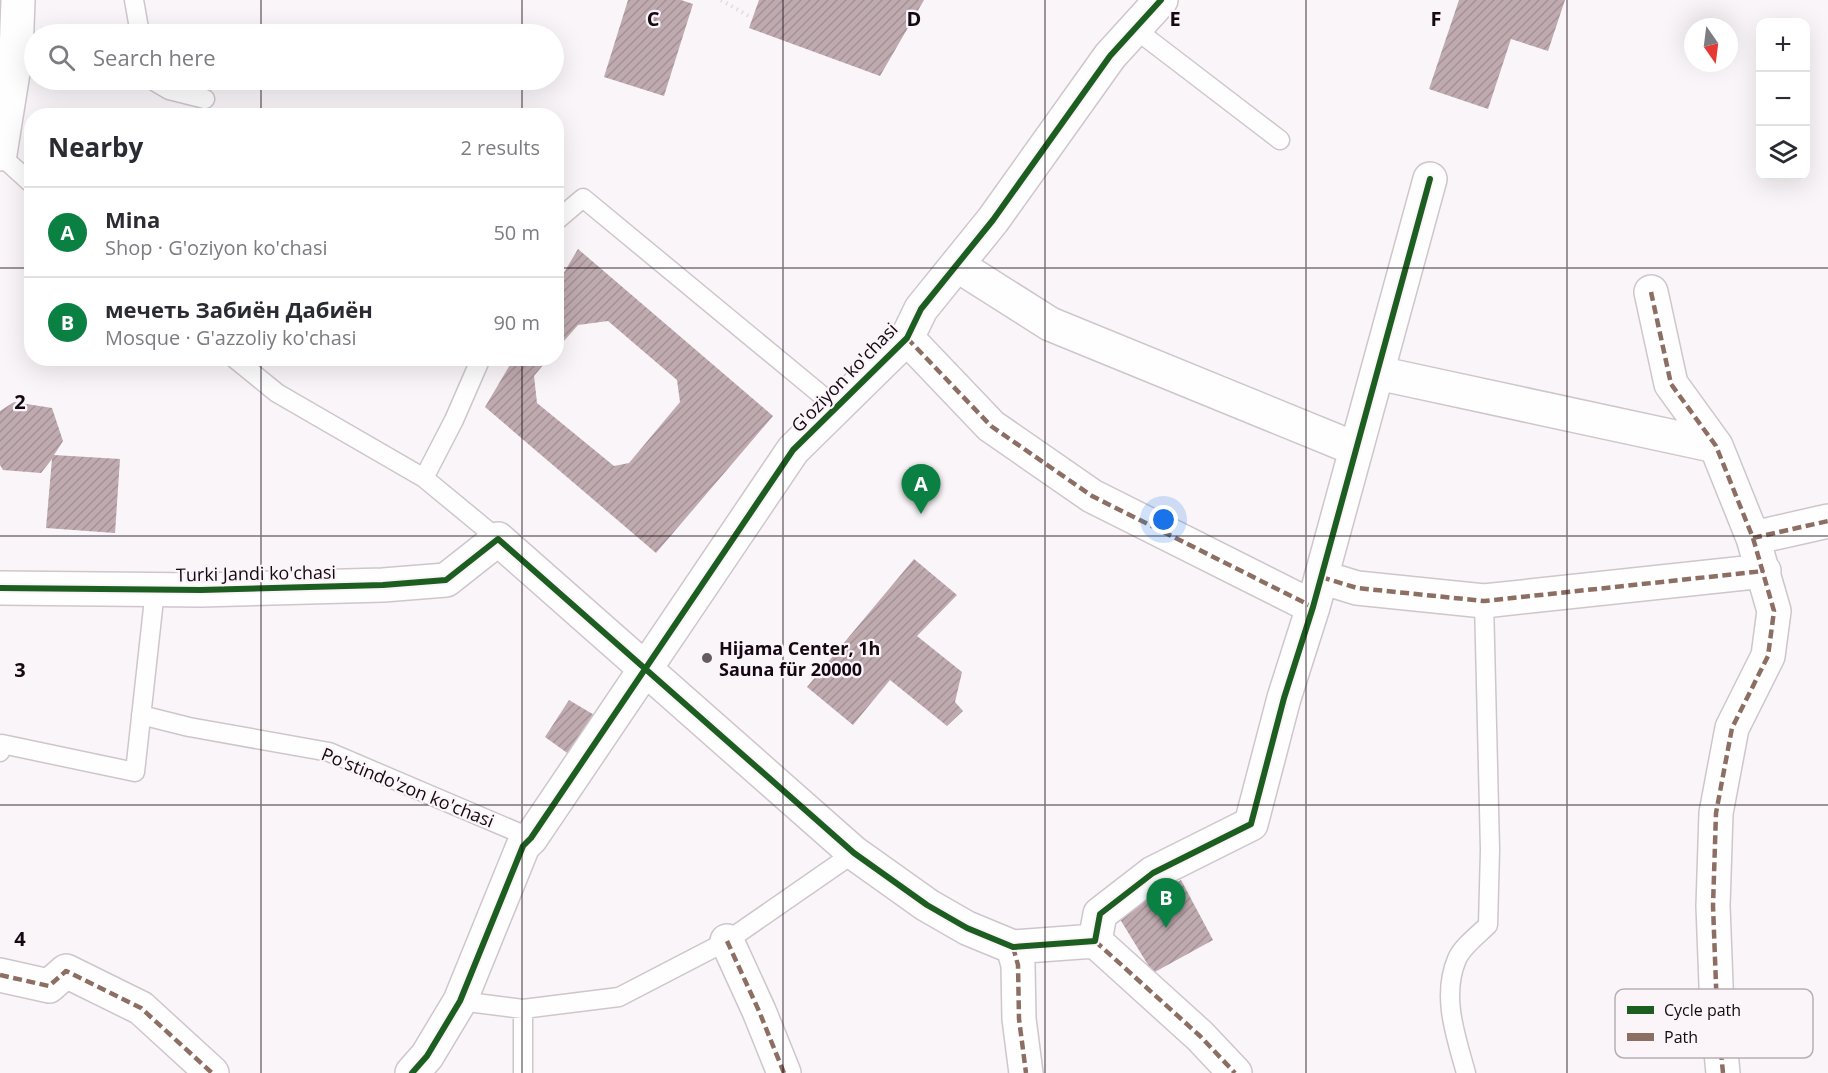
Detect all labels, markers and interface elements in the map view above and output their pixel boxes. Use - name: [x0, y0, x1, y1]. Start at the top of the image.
- text: C: [647, 5, 660, 32]
- text: D: [907, 5, 921, 32]
- text: E: [1169, 5, 1181, 32]
- text: F: [1431, 5, 1441, 32]
- north arrow: [1684, 18, 1738, 72]
- map controls: [1756, 18, 1810, 180]
- button: +: [1756, 18, 1810, 72]
- search box: [24, 24, 564, 90]
- icon: search: [45, 41, 78, 74]
- text: Search here: [93, 42, 216, 72]
- button: −: [1756, 72, 1810, 126]
- button: layers: [1756, 126, 1810, 180]
- text: Nearby: [48, 129, 143, 165]
- text: 2 results: [460, 134, 540, 161]
- text: Mina: [105, 204, 160, 234]
- text: A: [61, 219, 74, 246]
- text: 50 m: [493, 219, 540, 246]
- text: Shop · G'oziyon ko'chasi: [105, 234, 328, 261]
- text: мечеть Забиён Дабиён: [105, 294, 373, 324]
- text: B: [61, 309, 74, 336]
- text: 90 m: [493, 309, 540, 336]
- street label: G'oziyon ko'chasi: [786, 317, 902, 437]
- text: Mosque · G'azzoliy ko'chasi: [105, 324, 357, 351]
- text: 2: [14, 388, 26, 415]
- pin: A: [902, 464, 940, 514]
- your location: [1149, 505, 1178, 534]
- street label: Turki Jandi ko'chasi: [176, 560, 336, 586]
- place label: Hijama Center, 1h Sauna für 20000: [719, 636, 880, 681]
- marker: Hijama Center, 1h Sauna für 20000: [700, 651, 714, 665]
- text: 3: [14, 656, 26, 683]
- street label: Po'stindo'zon ko'chasi: [318, 741, 498, 833]
- pin: B: [1146, 878, 1186, 928]
- text: 4: [14, 925, 26, 952]
- legend: [1615, 989, 1813, 1058]
- text: Cycle path: [1664, 999, 1741, 1021]
- text: Path: [1664, 1026, 1698, 1048]

